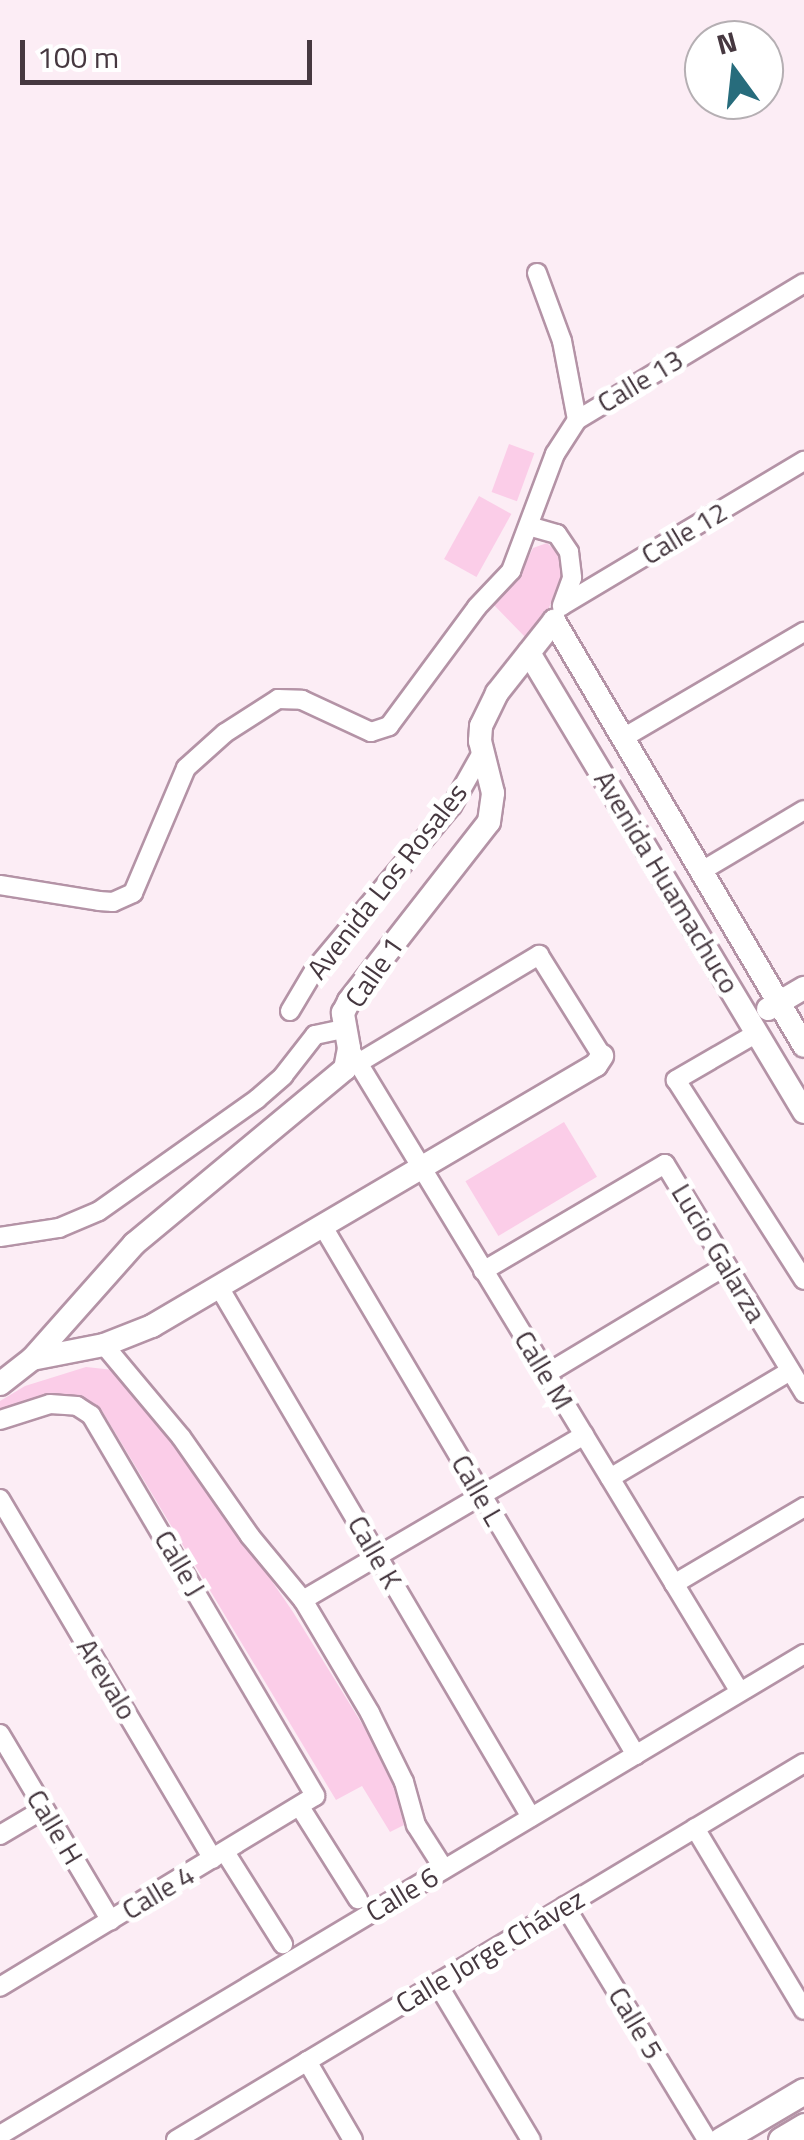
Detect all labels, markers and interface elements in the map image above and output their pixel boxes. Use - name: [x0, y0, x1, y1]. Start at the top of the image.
- text: N: [712, 19, 742, 66]
- scale bar: [25, 20, 318, 82]
- north arrow: [684, 20, 784, 120]
- text: 100 m: [37, 34, 119, 80]
- street label: Calle 13: [591, 342, 689, 420]
- street label: Calle 12: [635, 494, 733, 572]
- street label: Avenida Huamachuco: [587, 765, 747, 999]
- street label: Avenida Los Rosales: [300, 776, 474, 986]
- street label: Calle 1: [338, 930, 410, 1014]
- street label: Lucio Galarza: [665, 1178, 773, 1328]
- street label: Calle M: [507, 1324, 581, 1416]
- street label: Calle L: [444, 1449, 512, 1531]
- street label: Calle K: [341, 1510, 409, 1594]
- street label: Calle J: [147, 1524, 213, 1602]
- street label: Arevalo: [70, 1632, 144, 1726]
- street label: Calle H: [20, 1783, 90, 1871]
- street label: Calle 4: [116, 1857, 200, 1927]
- street label: Calle 6: [360, 1859, 444, 1929]
- street label: Calle Jorge Chávez: [390, 1882, 590, 2020]
- street label: Calle 5: [601, 1981, 671, 2065]

